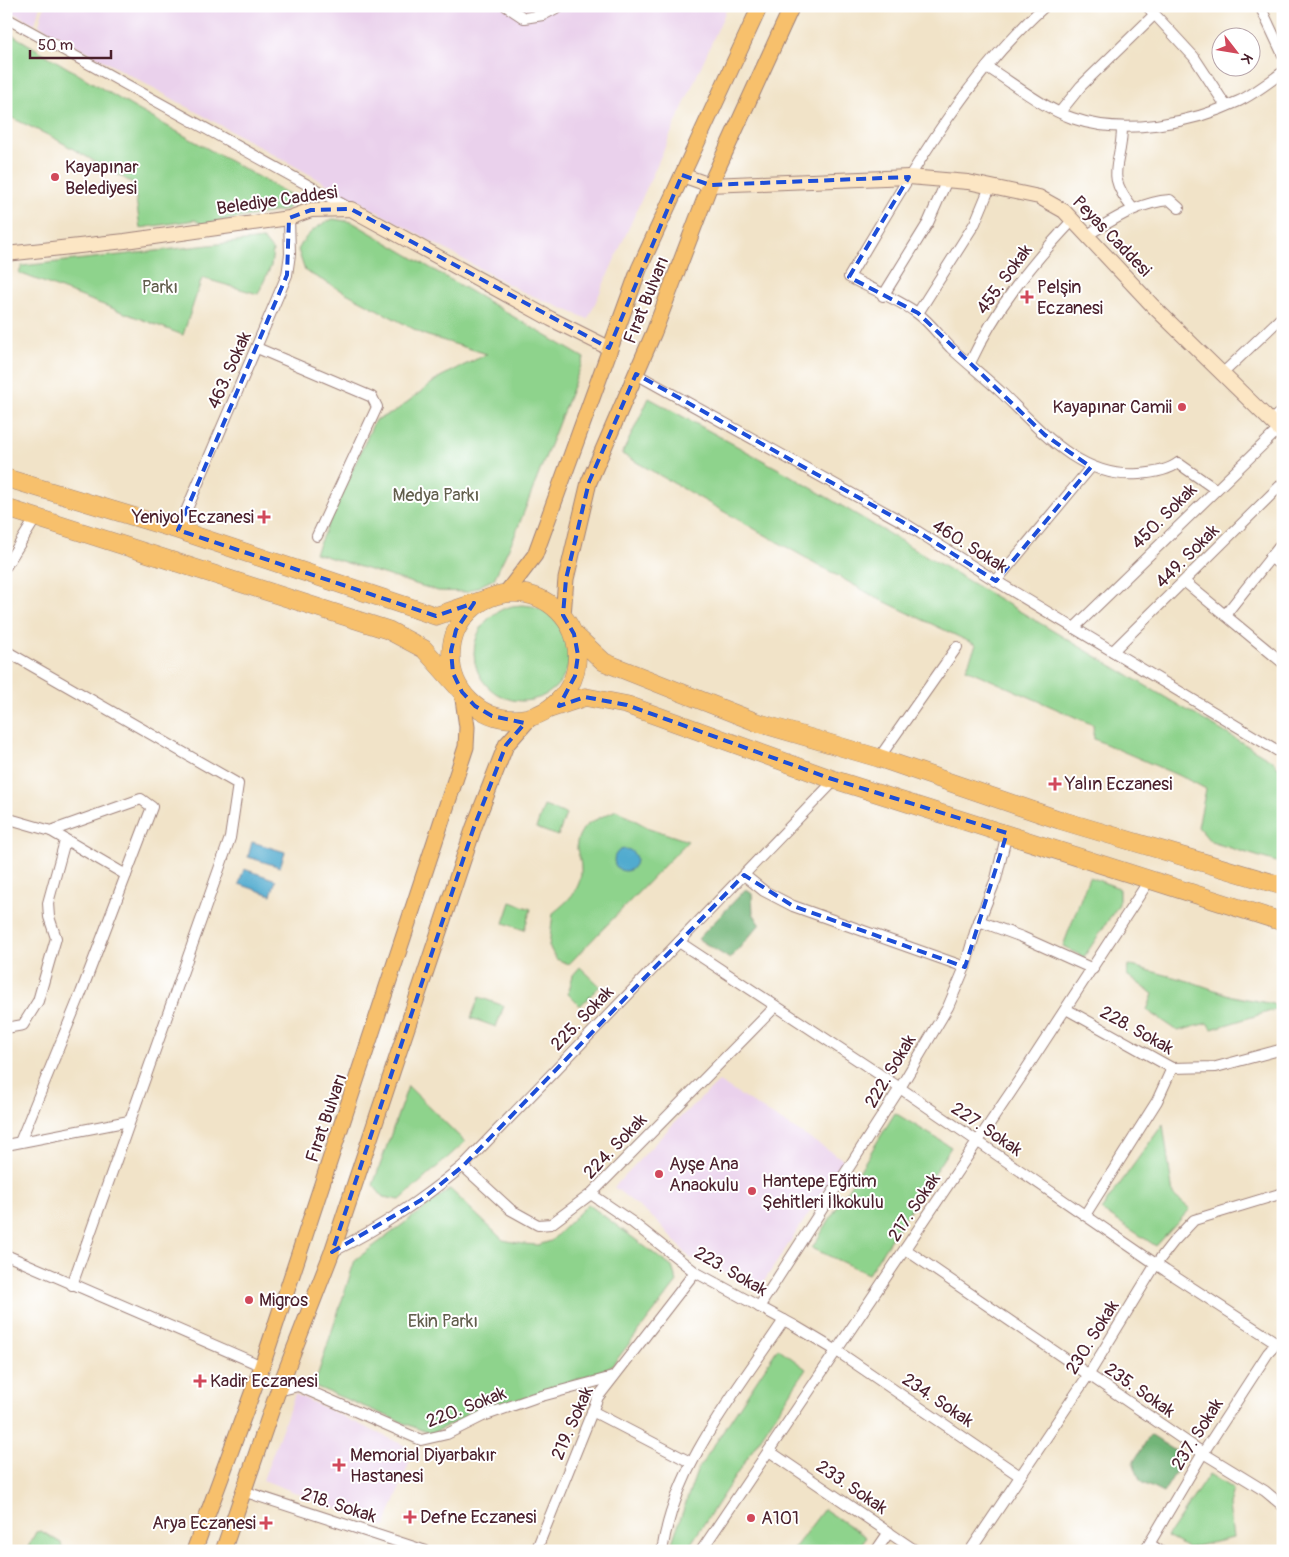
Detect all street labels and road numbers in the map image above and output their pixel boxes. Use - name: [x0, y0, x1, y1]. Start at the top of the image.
- street label: Belediye Caddesi: [215, 181, 339, 220]
- street label: Peyas Caddesi: [1067, 191, 1156, 282]
- street label: 455. Sokak: [971, 239, 1038, 319]
- street label: Fırat Bulvarı: [619, 253, 674, 347]
- street label: 463. Sokak: [202, 327, 257, 413]
- street label: 450. Sokak: [1127, 478, 1202, 554]
- street label: 460. Sokak: [928, 514, 1012, 579]
- street label: 449. Sokak: [1150, 519, 1225, 593]
- street label: 225. Sokak: [546, 981, 619, 1056]
- street label: 228. Sokak: [1096, 1001, 1178, 1060]
- street label: 222. Sokak: [860, 1030, 922, 1112]
- street label: Fırat Bulvarı: [301, 1071, 352, 1166]
- street label: 227. Sokak: [947, 1097, 1027, 1162]
- street label: 224. Sokak: [579, 1109, 652, 1184]
- street label: 217. Sokak: [883, 1168, 946, 1246]
- street label: 223. Sokak: [690, 1241, 772, 1302]
- street label: 230. Sokak: [1061, 1295, 1124, 1379]
- street label: 235. Sokak: [1100, 1358, 1180, 1423]
- street label: 234. Sokak: [898, 1368, 978, 1433]
- street label: 220. Sokak: [423, 1382, 510, 1433]
- street label: 219. Sokak: [546, 1383, 599, 1463]
- street label: 237. Sokak: [1166, 1394, 1229, 1474]
- street label: 233. Sokak: [812, 1455, 892, 1520]
- street label: 218. Sokak: [298, 1483, 380, 1529]

